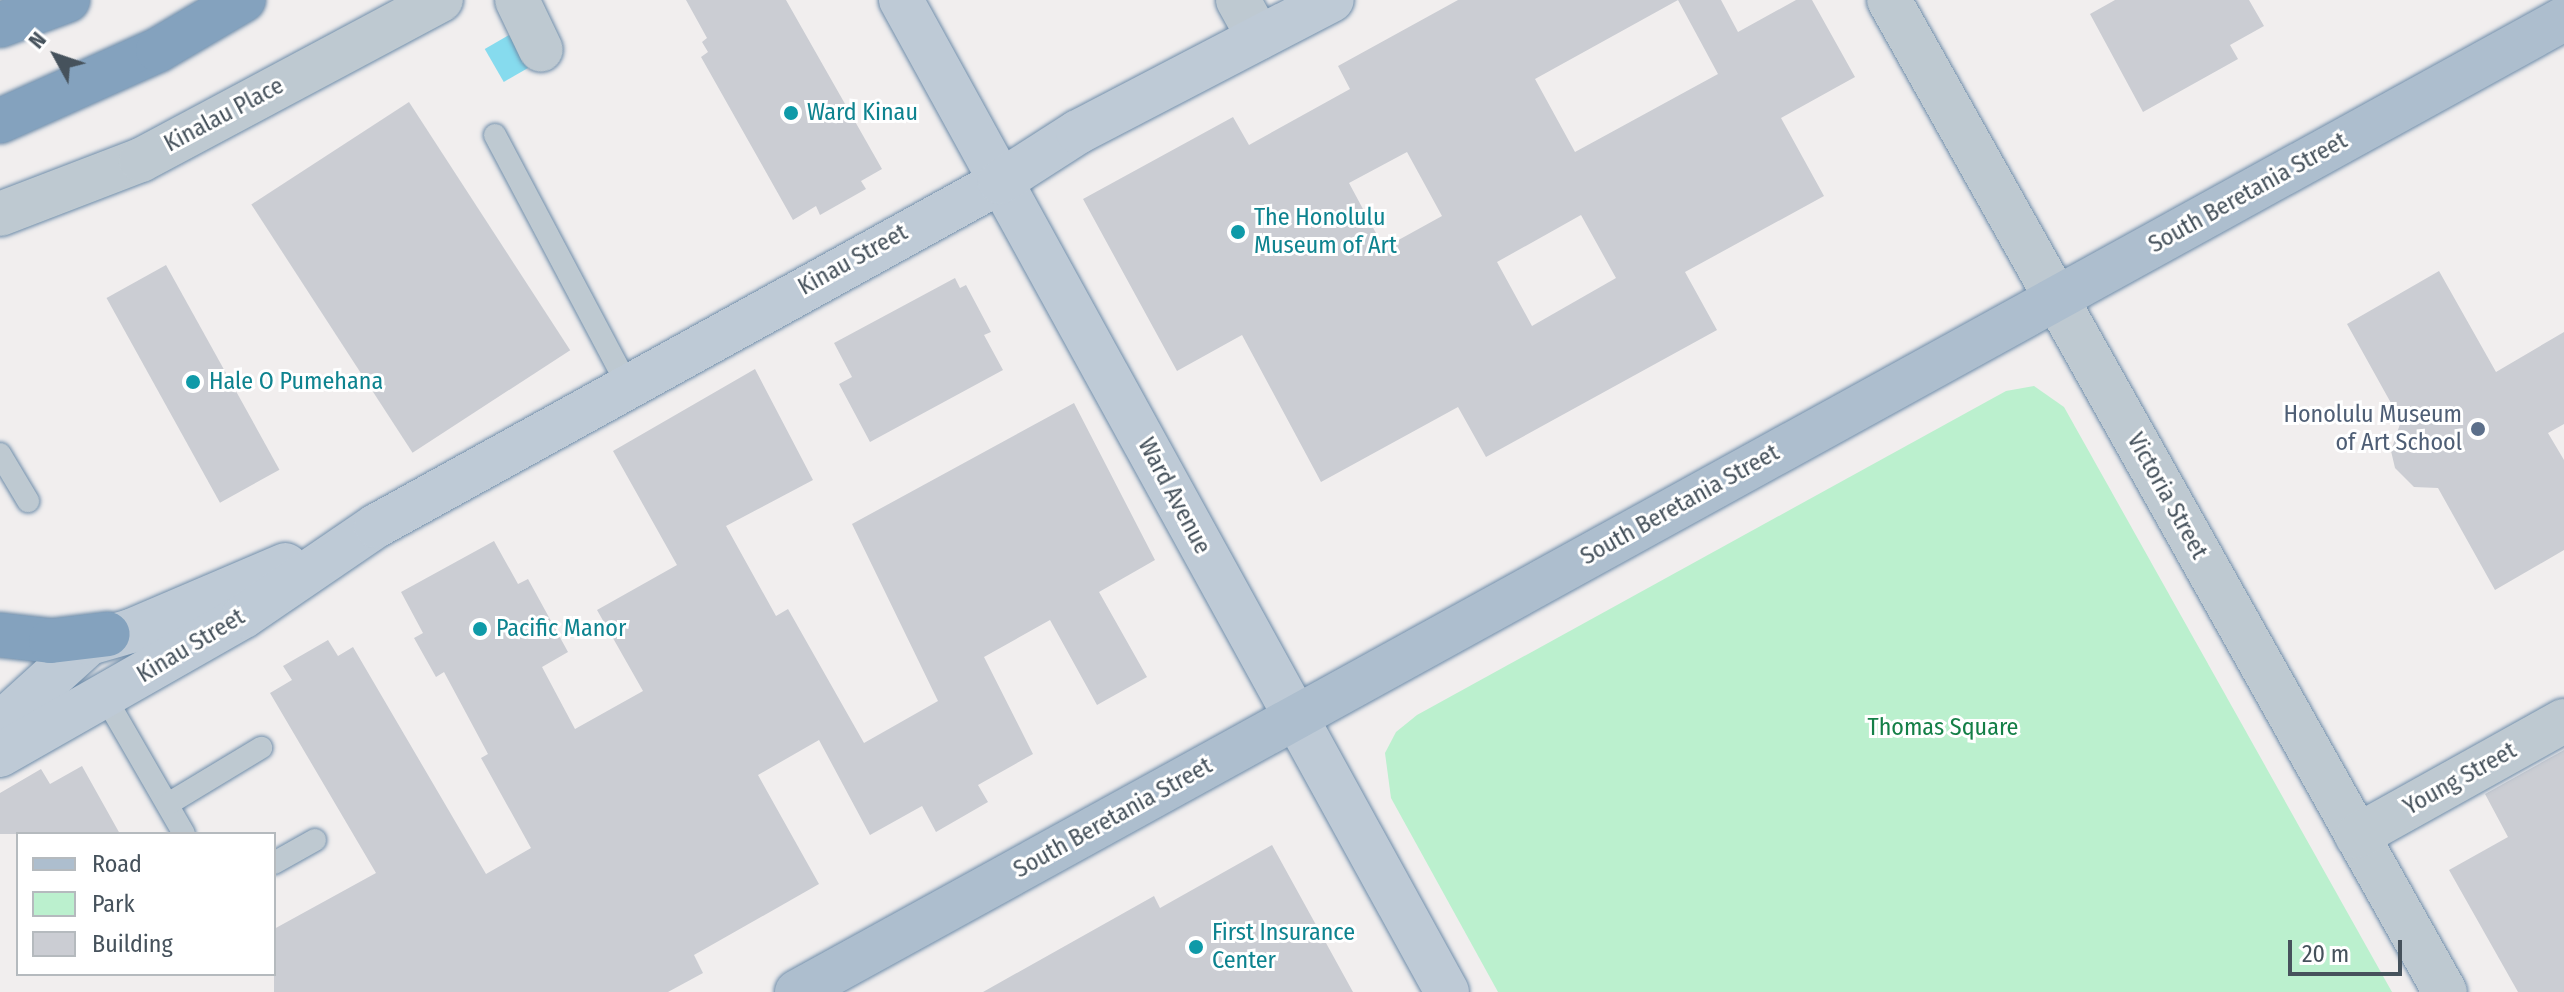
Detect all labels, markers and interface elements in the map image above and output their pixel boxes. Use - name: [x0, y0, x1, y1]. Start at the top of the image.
- north arrow: [16, 16, 96, 96]
- text: N: [23, 27, 52, 54]
- street label: Kinalau Place: [159, 72, 289, 158]
- place label: Ward Kinau: [807, 99, 918, 127]
- marker: Ward Kinau: [782, 104, 800, 122]
- street label: South Beretania Street: [2144, 127, 2352, 259]
- place label: The Honolulu Museum of Art: [1254, 204, 1397, 260]
- street label: Kinau Street: [793, 218, 913, 302]
- marker: The Honolulu Museum of Art: [1229, 223, 1247, 241]
- place label: Hale O Pumehana: [209, 368, 383, 396]
- marker: Hale O Pumehana: [184, 373, 202, 391]
- place label: Honolulu Museum of Art School: [2283, 401, 2462, 457]
- marker: Honolulu Museum of Art School: [2469, 420, 2487, 438]
- street label: Victoria Street: [2121, 428, 2213, 564]
- street label: Ward Avenue: [1131, 433, 1217, 559]
- street label: South Beretania Street: [1576, 439, 1784, 571]
- street label: Kinau Street: [132, 603, 250, 689]
- place label: Pacific Manor: [496, 615, 626, 643]
- marker: Pacific Manor: [471, 620, 489, 638]
- park label: Thomas Square: [1868, 714, 2018, 742]
- street label: Young Street: [2399, 736, 2521, 822]
- street label: South Beretania Street: [1009, 752, 1217, 884]
- legend: [16, 832, 276, 976]
- text: Road: [92, 850, 142, 878]
- text: Park: [92, 890, 135, 918]
- place label: First Insurance Center: [1212, 919, 1355, 975]
- scale bar: [2292, 924, 2406, 974]
- text: Building: [92, 930, 173, 958]
- marker: First Insurance Center: [1187, 938, 1205, 956]
- text: 20 m: [2302, 940, 2349, 968]

